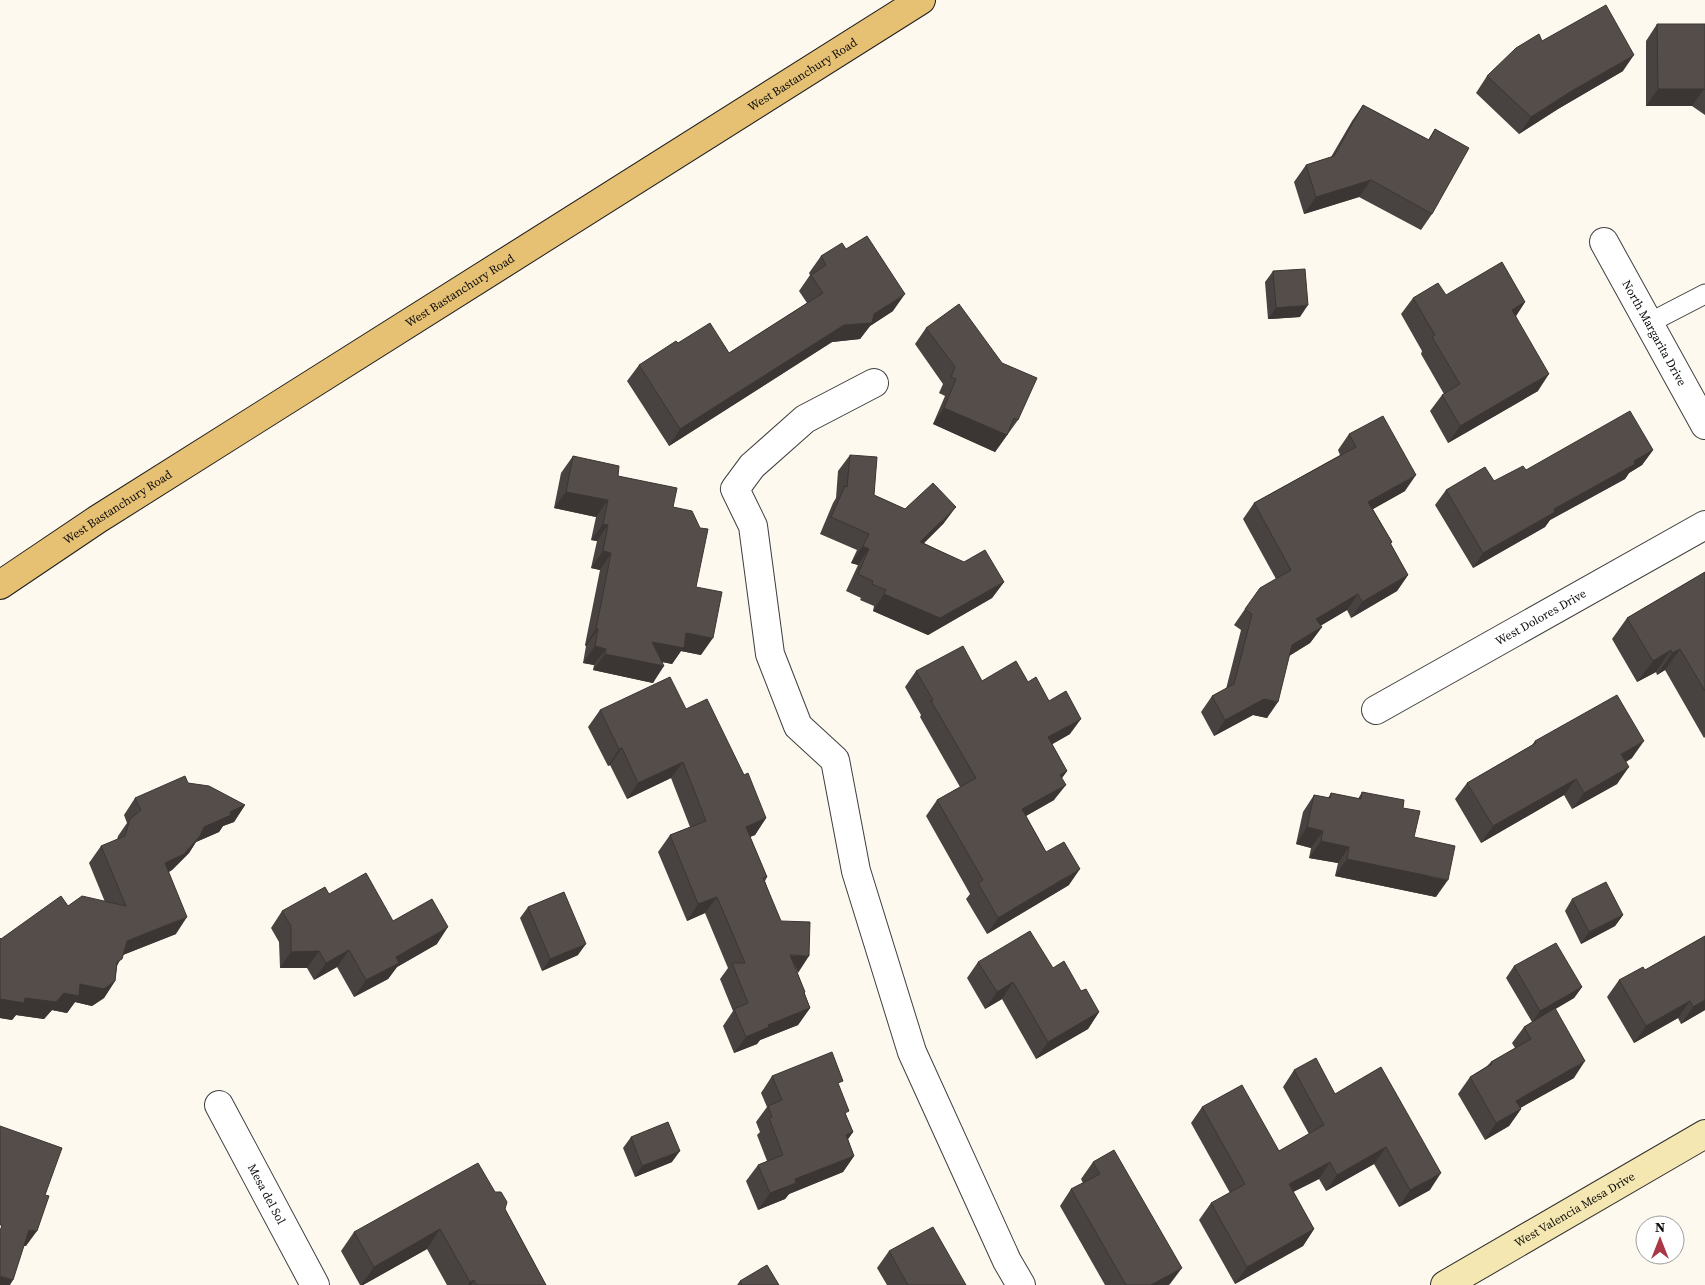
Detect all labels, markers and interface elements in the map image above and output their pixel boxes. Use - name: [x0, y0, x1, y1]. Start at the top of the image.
- street label: West Bastanchury Road: [745, 34, 860, 115]
- street label: West Bastanchury Road: [402, 250, 518, 331]
- street label: North Margarita Drive: [1619, 277, 1690, 389]
- street label: West Bastanchury Road: [60, 466, 175, 548]
- street label: West Dolores Drive: [1492, 585, 1589, 649]
- street label: Mesa del Sol: [244, 1161, 289, 1227]
- street label: West Valencia Mesa Drive: [1512, 1168, 1638, 1251]
- north arrow: [1635, 1215, 1685, 1265]
- text: N: [1655, 1217, 1665, 1237]

